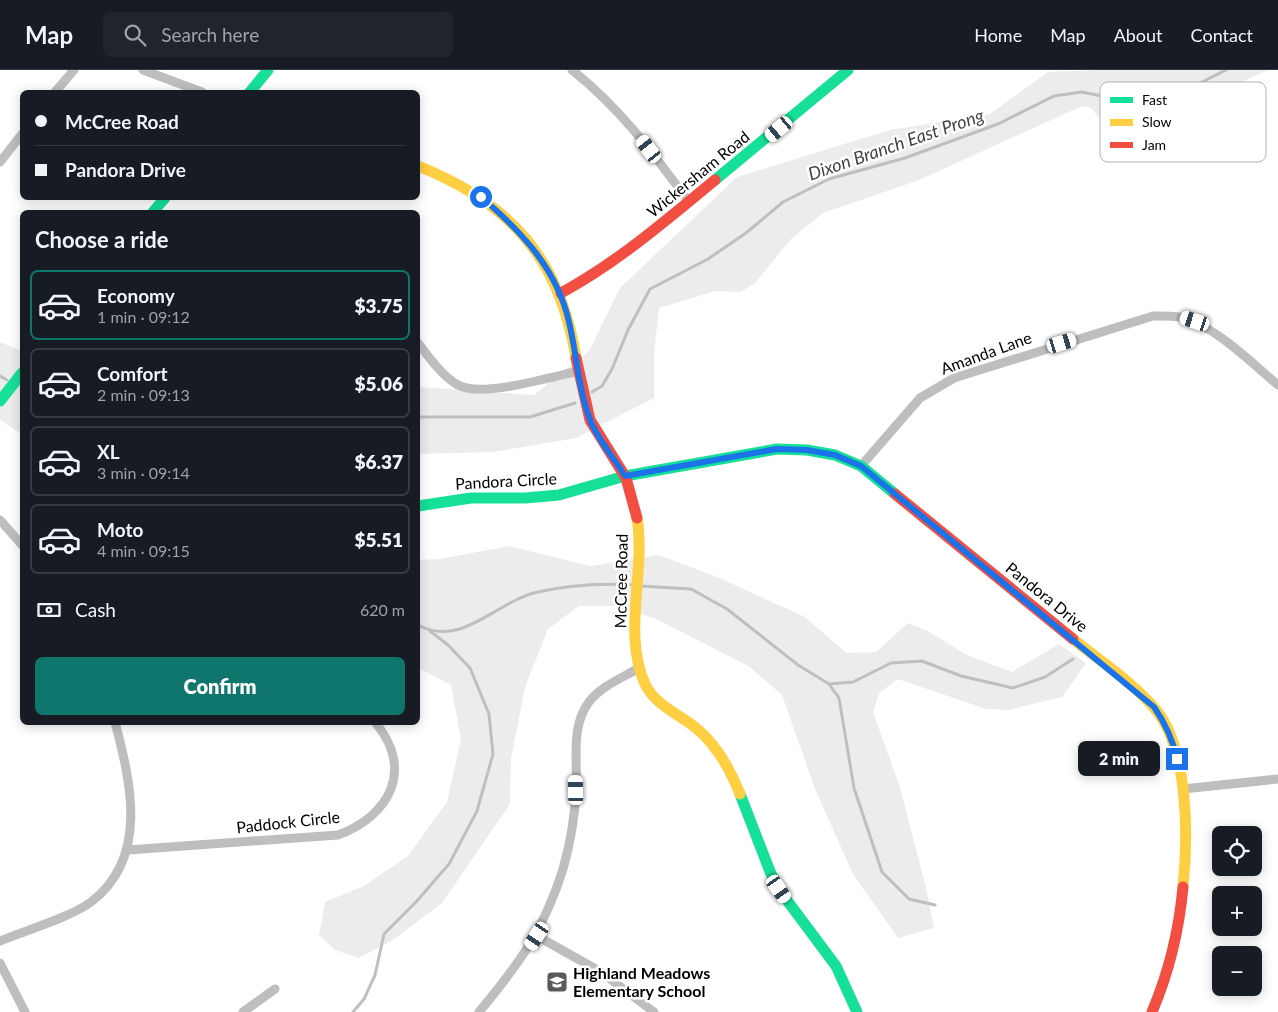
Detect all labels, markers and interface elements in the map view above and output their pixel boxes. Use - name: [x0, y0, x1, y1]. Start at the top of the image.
- search box: [103, 12, 453, 57]
- text: Map: [25, 20, 73, 49]
- icon: search: [121, 21, 149, 49]
- text: Search here: [161, 23, 259, 46]
- text: Home: [974, 24, 1022, 46]
- text: Map: [1050, 24, 1086, 46]
- text: About: [1114, 24, 1163, 46]
- text: Contact: [1191, 24, 1253, 46]
- legend: [1100, 82, 1266, 162]
- text: Fast: [1142, 91, 1167, 108]
- water label: Dixon Branch East Prong: [805, 104, 987, 184]
- text: McCree Road: [65, 110, 179, 133]
- text: Slow: [1142, 113, 1172, 130]
- car: [762, 114, 795, 144]
- street label: Wickersham Road: [643, 126, 753, 221]
- car: [633, 133, 664, 165]
- text: Jam: [1142, 136, 1166, 153]
- text: Pandora Drive: [65, 158, 186, 181]
- route start: [470, 186, 492, 208]
- text: Choose a ride: [35, 226, 169, 253]
- icon: car: [37, 283, 82, 328]
- text: Economy: [97, 284, 175, 307]
- text: $3.75: [354, 294, 403, 317]
- text: 1 min · 09:12: [97, 307, 190, 326]
- car: [1178, 309, 1211, 333]
- street label: Amanda Lane: [938, 327, 1034, 378]
- car: [1045, 331, 1078, 355]
- icon: car: [37, 361, 82, 406]
- text: Comfort: [97, 362, 168, 385]
- text: $5.06: [354, 372, 403, 395]
- text: 2 min · 09:13: [97, 385, 190, 404]
- icon: car: [37, 439, 82, 484]
- text: XL: [97, 440, 120, 463]
- text: $6.37: [354, 450, 403, 473]
- text: 3 min · 09:14: [97, 463, 190, 482]
- street label: Pandora Circle: [455, 468, 557, 493]
- icon: car: [37, 517, 82, 562]
- text: Moto: [97, 518, 143, 541]
- text: $5.51: [354, 528, 403, 551]
- street label: McCree Road: [610, 533, 631, 629]
- text: 4 min · 09:15: [97, 541, 190, 560]
- street label: Pandora Drive: [1002, 558, 1092, 636]
- icon: cash: [35, 596, 63, 624]
- text: Cash: [75, 598, 116, 621]
- text: 620 m: [360, 600, 405, 619]
- button: Confirm: [35, 657, 405, 715]
- callout: 2 min: [1077, 742, 1160, 776]
- route end: [1166, 748, 1188, 770]
- text: 2 min: [1099, 749, 1139, 768]
- car: [568, 775, 583, 805]
- street label: Paddock Circle: [235, 807, 341, 836]
- map controls: [1212, 826, 1262, 996]
- button: locate: [1212, 826, 1262, 876]
- car: [764, 872, 793, 906]
- button: +: [1212, 886, 1262, 936]
- car: [522, 919, 551, 953]
- button: −: [1212, 946, 1262, 996]
- place label: Highland Meadows Elementary School: [573, 963, 710, 1000]
- school or university icon: Highland Meadows Elementary School: [545, 970, 569, 994]

